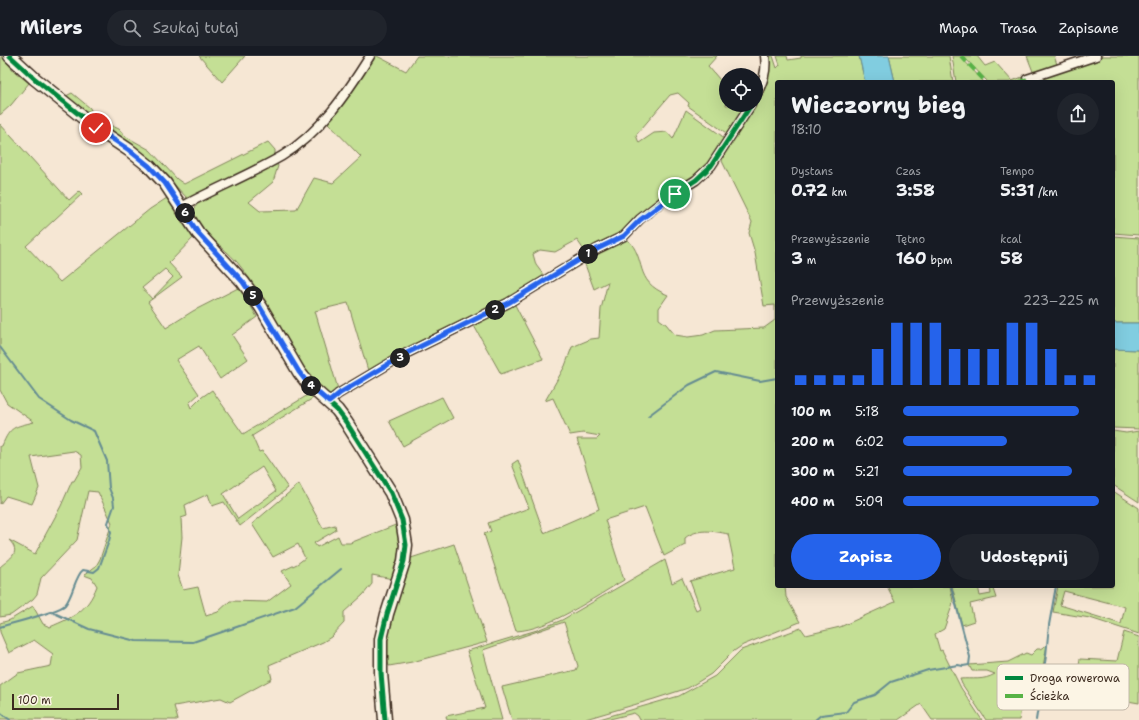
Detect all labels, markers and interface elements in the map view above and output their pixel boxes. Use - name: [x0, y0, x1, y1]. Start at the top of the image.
- search box: [107, 10, 387, 46]
- text: Milers: [20, 15, 83, 40]
- icon: search: [121, 17, 143, 39]
- text: Szukaj tutaj: [153, 18, 238, 38]
- text: Mapa: [939, 19, 978, 37]
- text: Trasa: [1000, 19, 1037, 37]
- text: Zapisane: [1059, 19, 1119, 37]
- map controls: [719, 68, 763, 112]
- button: locate: [719, 68, 763, 112]
- text: Wieczorny bieg: [791, 91, 966, 120]
- button: share: [1057, 93, 1099, 135]
- pin: [79, 111, 113, 145]
- icon: check: [85, 117, 107, 139]
- text: 18:10: [791, 121, 822, 138]
- text: Dystans: [791, 164, 833, 179]
- text: Czas: [896, 164, 921, 179]
- text: Tempo: [1000, 164, 1034, 179]
- pin: [658, 177, 692, 211]
- text: 0.72: [791, 179, 828, 201]
- text: 3:58: [896, 179, 935, 201]
- text: 5:31: [1000, 179, 1034, 201]
- icon: arrive: [664, 183, 686, 205]
- text: km: [828, 185, 847, 200]
- text: /km: [1034, 185, 1058, 200]
- pin: 6: [175, 203, 195, 223]
- text: 6: [181, 205, 189, 220]
- text: Przewyższenie: [791, 232, 870, 247]
- text: Tętno: [896, 232, 925, 247]
- text: kcal: [1000, 232, 1022, 247]
- pin: 1: [578, 244, 598, 264]
- text: 1: [585, 246, 591, 261]
- text: 3: [791, 247, 803, 269]
- text: 160: [896, 247, 927, 269]
- text: 58: [1000, 247, 1023, 269]
- text: m: [803, 253, 816, 268]
- text: bpm: [927, 253, 953, 268]
- pin: 5: [243, 286, 263, 306]
- text: 5: [250, 288, 256, 303]
- text: Przewyższenie: [791, 292, 884, 309]
- text: 223–225 m: [1023, 292, 1099, 309]
- pin: 2: [485, 300, 505, 320]
- text: 2: [491, 302, 499, 317]
- pin: 3: [390, 348, 410, 368]
- text: 3: [396, 350, 404, 365]
- pin: 4: [301, 376, 321, 396]
- text: 4: [307, 378, 315, 393]
- text: 100 m: [791, 403, 831, 420]
- text: 5:18: [855, 403, 879, 420]
- text: 200 m: [791, 433, 834, 450]
- text: 6:02: [855, 433, 884, 450]
- text: 300 m: [791, 463, 835, 480]
- text: 5:21: [855, 463, 879, 480]
- text: 400 m: [791, 493, 835, 510]
- text: 5:09: [855, 493, 883, 510]
- button: Zapisz: [791, 534, 941, 580]
- button: Udostępnij: [949, 534, 1099, 580]
- legend: [997, 664, 1129, 710]
- text: Droga rowerowa: [1030, 671, 1120, 686]
- text: Ścieżka: [1030, 688, 1069, 704]
- scale bar: [12, 692, 119, 711]
- text: 100 m: [18, 693, 51, 708]

